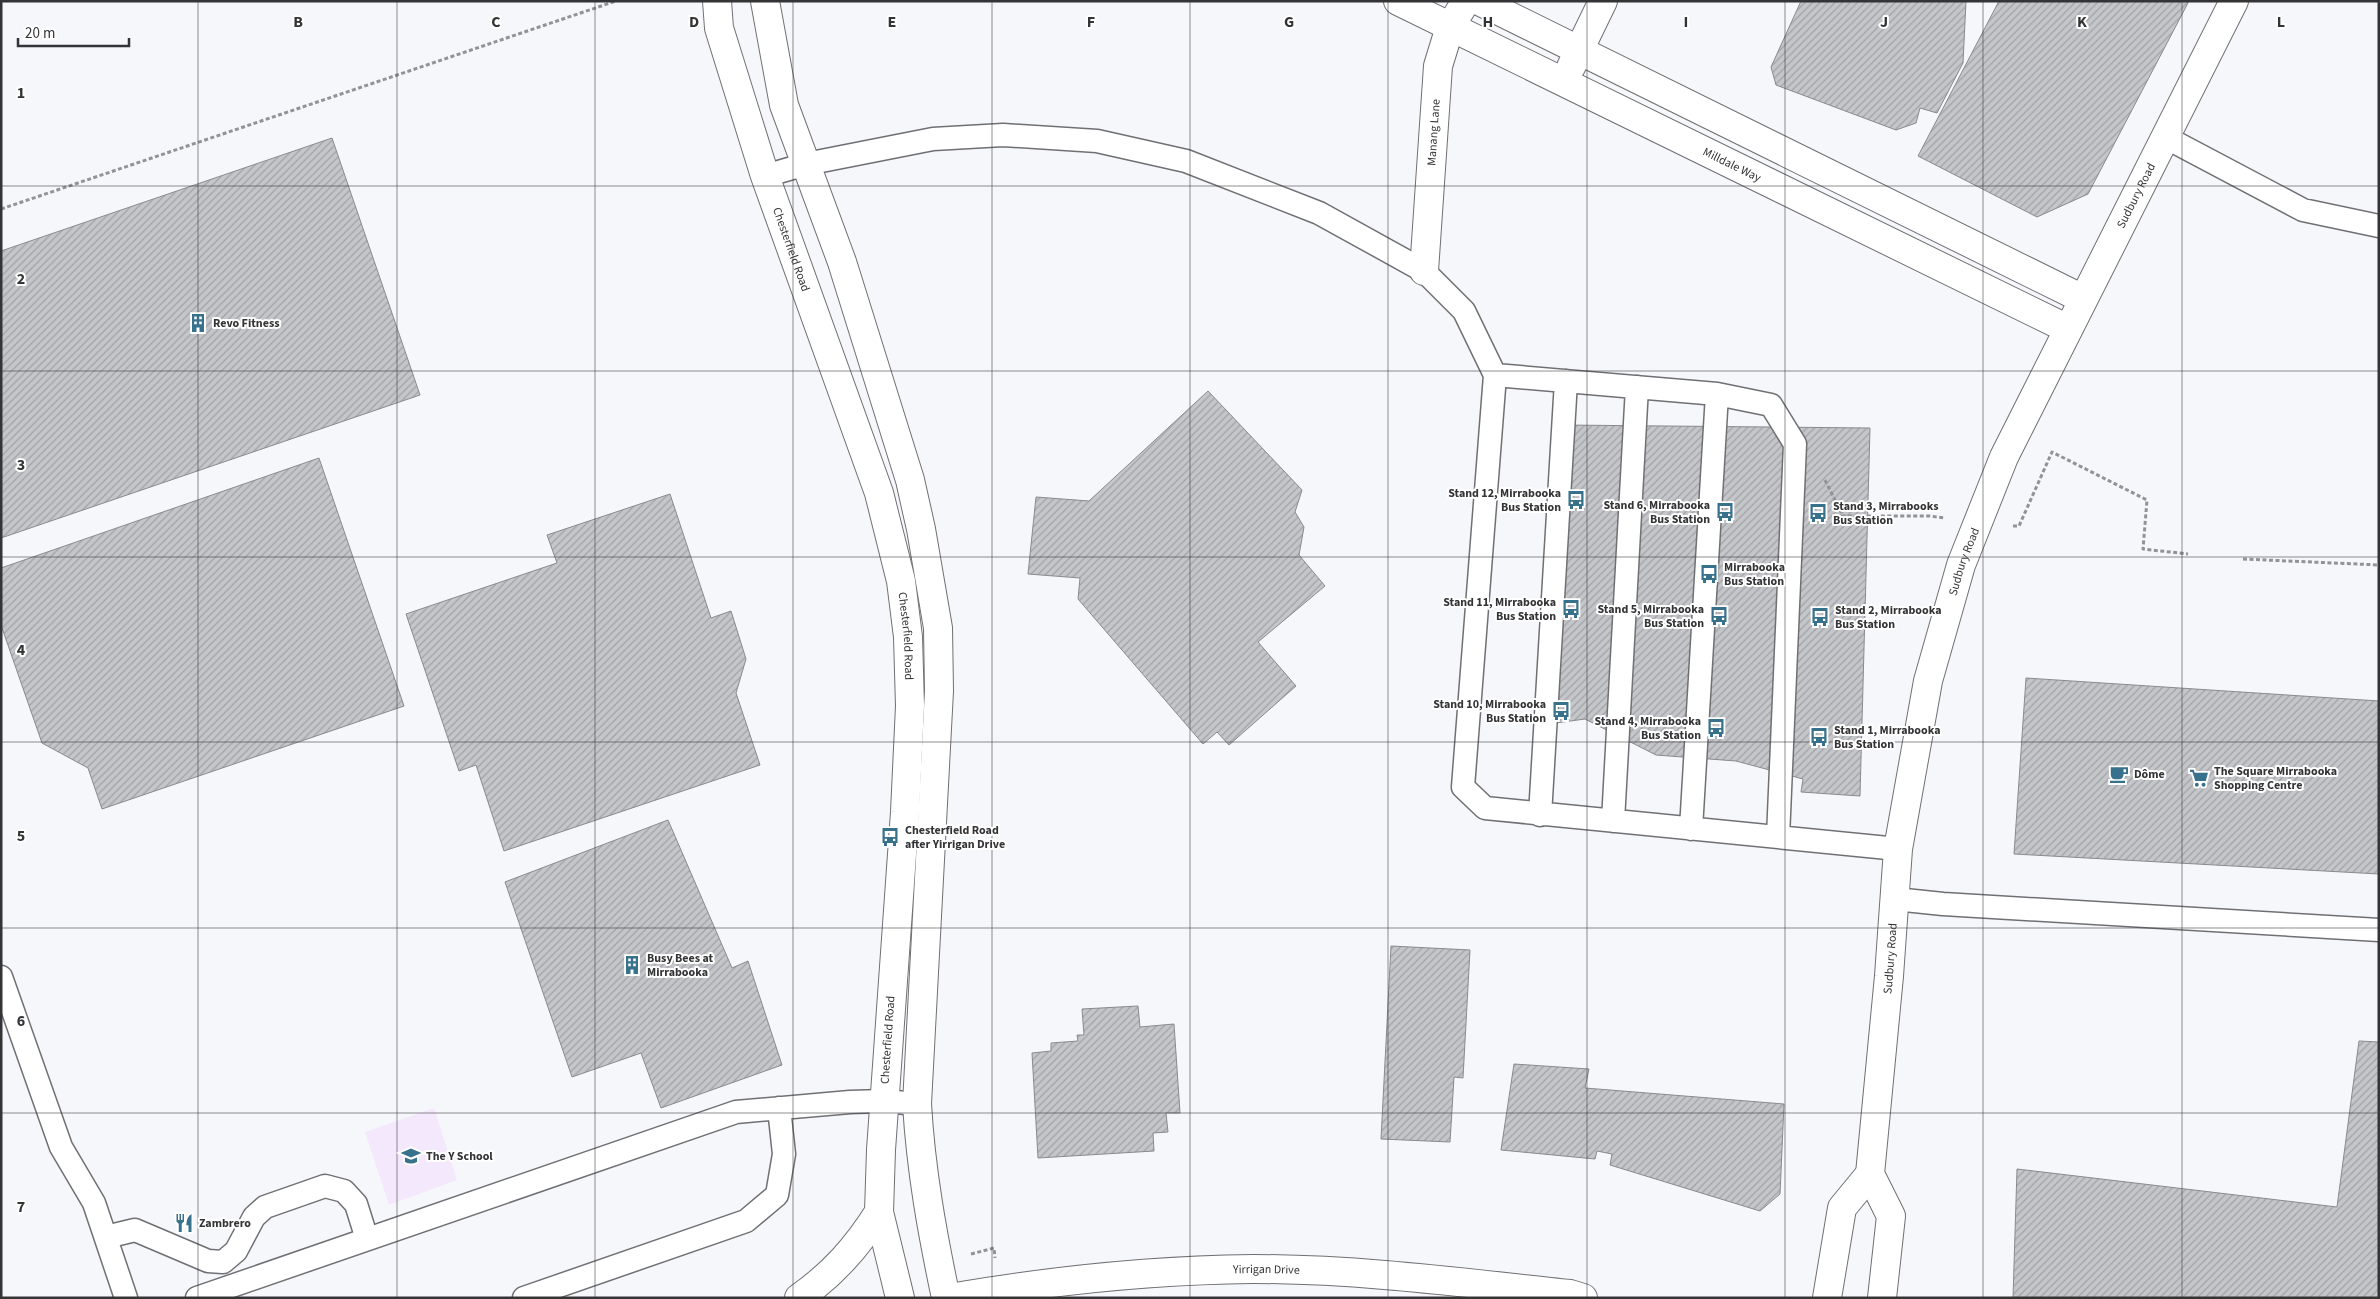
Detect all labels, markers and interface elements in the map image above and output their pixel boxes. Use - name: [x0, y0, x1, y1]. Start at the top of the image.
- text: B: [293, 11, 303, 33]
- text: C: [491, 11, 501, 33]
- text: D: [689, 11, 699, 33]
- text: E: [888, 11, 896, 33]
- text: F: [1087, 11, 1095, 33]
- text: G: [1284, 11, 1294, 33]
- text: H: [1483, 11, 1493, 33]
- text: I: [1684, 11, 1688, 33]
- text: J: [1880, 11, 1888, 33]
- text: K: [2077, 11, 2087, 33]
- text: L: [2277, 11, 2285, 33]
- scale bar: [18, 15, 129, 47]
- text: 20 m: [25, 23, 55, 44]
- text: 1: [17, 82, 25, 104]
- street label: Manang Lane: [1423, 98, 1444, 166]
- street label: Milldale Way: [1700, 143, 1764, 186]
- street label: Sudbury Road: [2112, 160, 2159, 231]
- street label: Chesterfield Road: [768, 205, 814, 294]
- text: 2: [17, 268, 25, 290]
- building icon: Revo Fitness: [187, 312, 209, 334]
- place label: Revo Fitness: [213, 315, 280, 332]
- text: 3: [17, 454, 25, 476]
- place label: Stand 12, Mirrabooka Bus Station: [1448, 485, 1561, 516]
- bus stop icon: Stand 12, Mirrabooka Bus Station: [1565, 489, 1587, 511]
- place label: Stand 6, Mirrabooka Bus Station: [1604, 497, 1710, 528]
- place label: Stand 3, Mirrabooks Bus Station: [1833, 498, 1939, 529]
- bus stop icon: Stand 6, Mirrabooka Bus Station: [1714, 501, 1736, 523]
- bus stop icon: Stand 3, Mirrabooks Bus Station: [1807, 502, 1829, 524]
- street label: Sudbury Road: [1944, 525, 1984, 598]
- place label: Mirrabooka Bus Station: [1724, 559, 1785, 590]
- bus stop icon: Mirrabooka Bus Station: [1698, 563, 1720, 585]
- street label: Chesterfield Road: [894, 591, 918, 680]
- place label: Stand 11, Mirrabooka Bus Station: [1443, 594, 1556, 625]
- bus stop icon: Stand 11, Mirrabooka Bus Station: [1560, 598, 1582, 620]
- place label: Stand 5, Mirrabooka Bus Station: [1598, 601, 1704, 632]
- place label: Stand 2, Mirrabooka Bus Station: [1835, 602, 1941, 633]
- bus stop icon: Stand 5, Mirrabooka Bus Station: [1708, 605, 1730, 627]
- bus stop icon: Stand 2, Mirrabooka Bus Station: [1809, 606, 1831, 628]
- text: 4: [17, 639, 26, 661]
- place label: Stand 10, Mirrabooka Bus Station: [1433, 696, 1546, 727]
- bus stop icon: Stand 10, Mirrabooka Bus Station: [1550, 700, 1572, 722]
- place label: Stand 4, Mirrabooka Bus Station: [1595, 713, 1701, 744]
- bus stop icon: Stand 4, Mirrabooka Bus Station: [1705, 717, 1727, 739]
- place label: Stand 1, Mirrabooka Bus Station: [1834, 722, 1940, 753]
- bus stop icon: Stand 1, Mirrabooka Bus Station: [1808, 726, 1830, 748]
- cafe icon: Dôme: [2108, 763, 2130, 785]
- place label: The Square Mirrabooka Shopping Centre: [2214, 763, 2337, 794]
- place label: Dôme: [2134, 766, 2165, 783]
- supermarket icon: The Square Mirrabooka Shopping Centre: [2188, 767, 2210, 789]
- place label: Chesterfield Road after Yirrigan Drive: [905, 822, 1005, 853]
- text: 5: [17, 825, 25, 847]
- bus stop icon: Chesterfield Road after Yirrigan Drive: [879, 826, 901, 848]
- street label: Sudbury Road: [1879, 922, 1901, 995]
- place label: Busy Bees at Mirrabooka: [647, 950, 714, 981]
- building icon: Busy Bees at Mirrabooka: [621, 954, 643, 976]
- street label: Chesterfield Road: [876, 995, 900, 1085]
- text: 6: [17, 1010, 25, 1032]
- school or university icon: The Y School: [400, 1145, 422, 1167]
- place label: The Y School: [426, 1148, 493, 1165]
- text: 7: [17, 1196, 25, 1218]
- restaurant icon: Zambrero: [173, 1212, 195, 1234]
- place label: Zambrero: [199, 1215, 251, 1232]
- street label: Yirrigan Drive: [1232, 1260, 1300, 1278]

